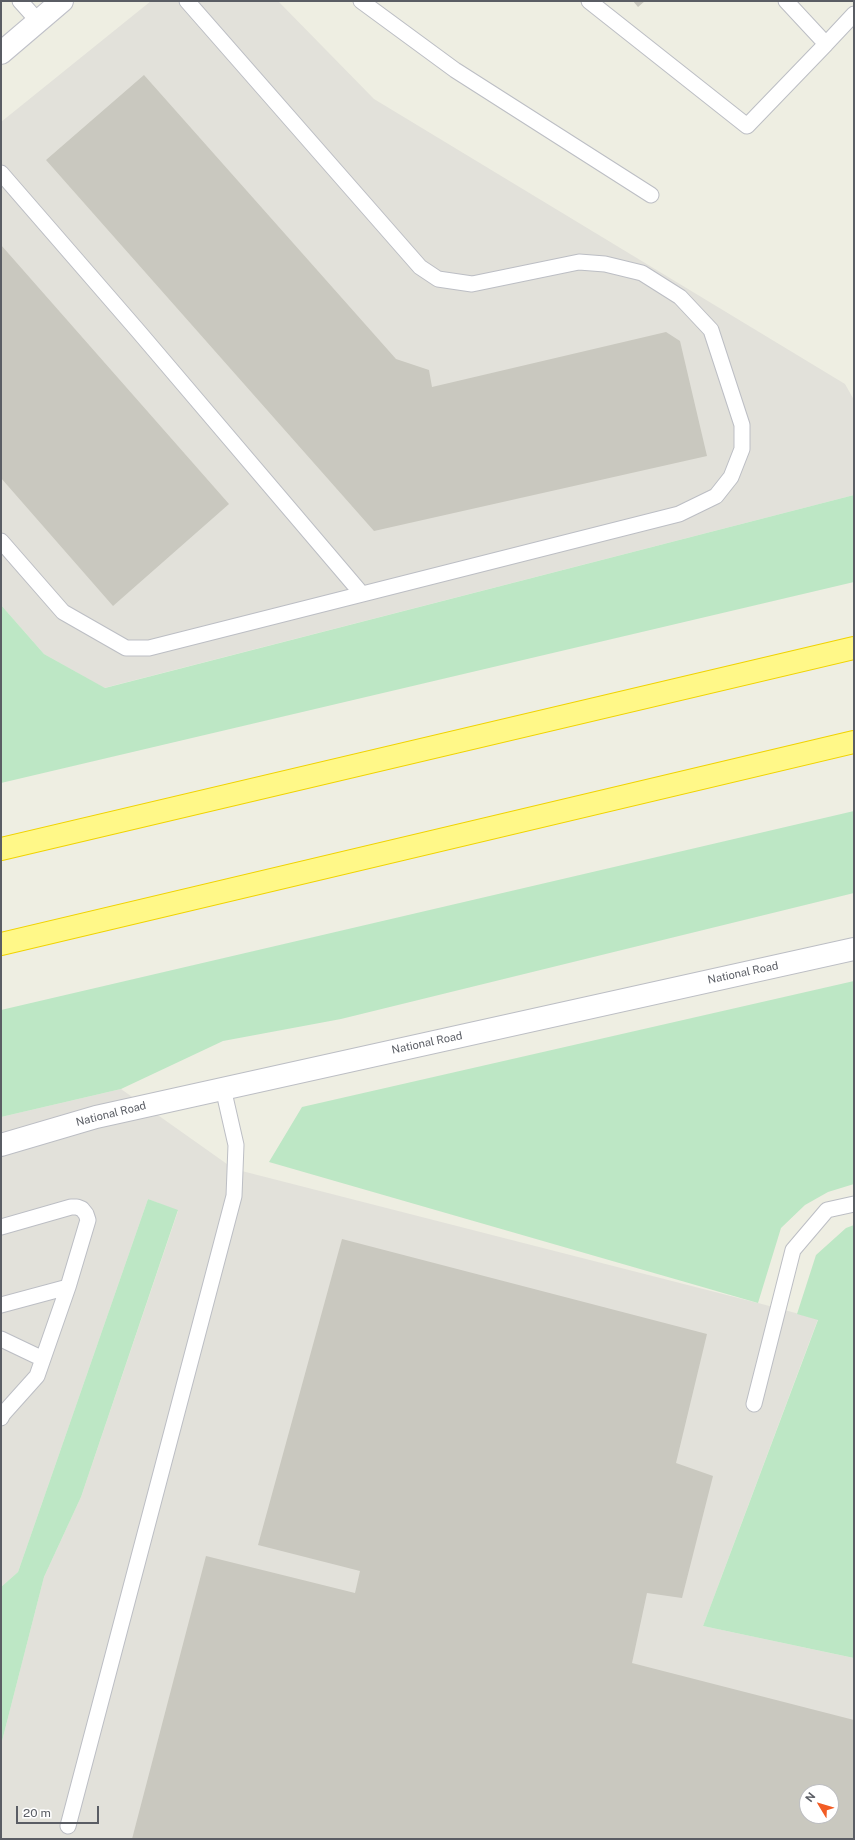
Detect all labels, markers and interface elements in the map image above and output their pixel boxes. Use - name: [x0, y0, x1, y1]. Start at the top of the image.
- street label: National Road: [707, 959, 779, 987]
- street label: National Road: [391, 1029, 463, 1057]
- street label: National Road: [75, 1099, 147, 1129]
- north arrow: [799, 1784, 839, 1824]
- text: N: [803, 1790, 818, 1804]
- scale bar: [18, 1798, 101, 1824]
- text: 20 m: [23, 1806, 51, 1820]

